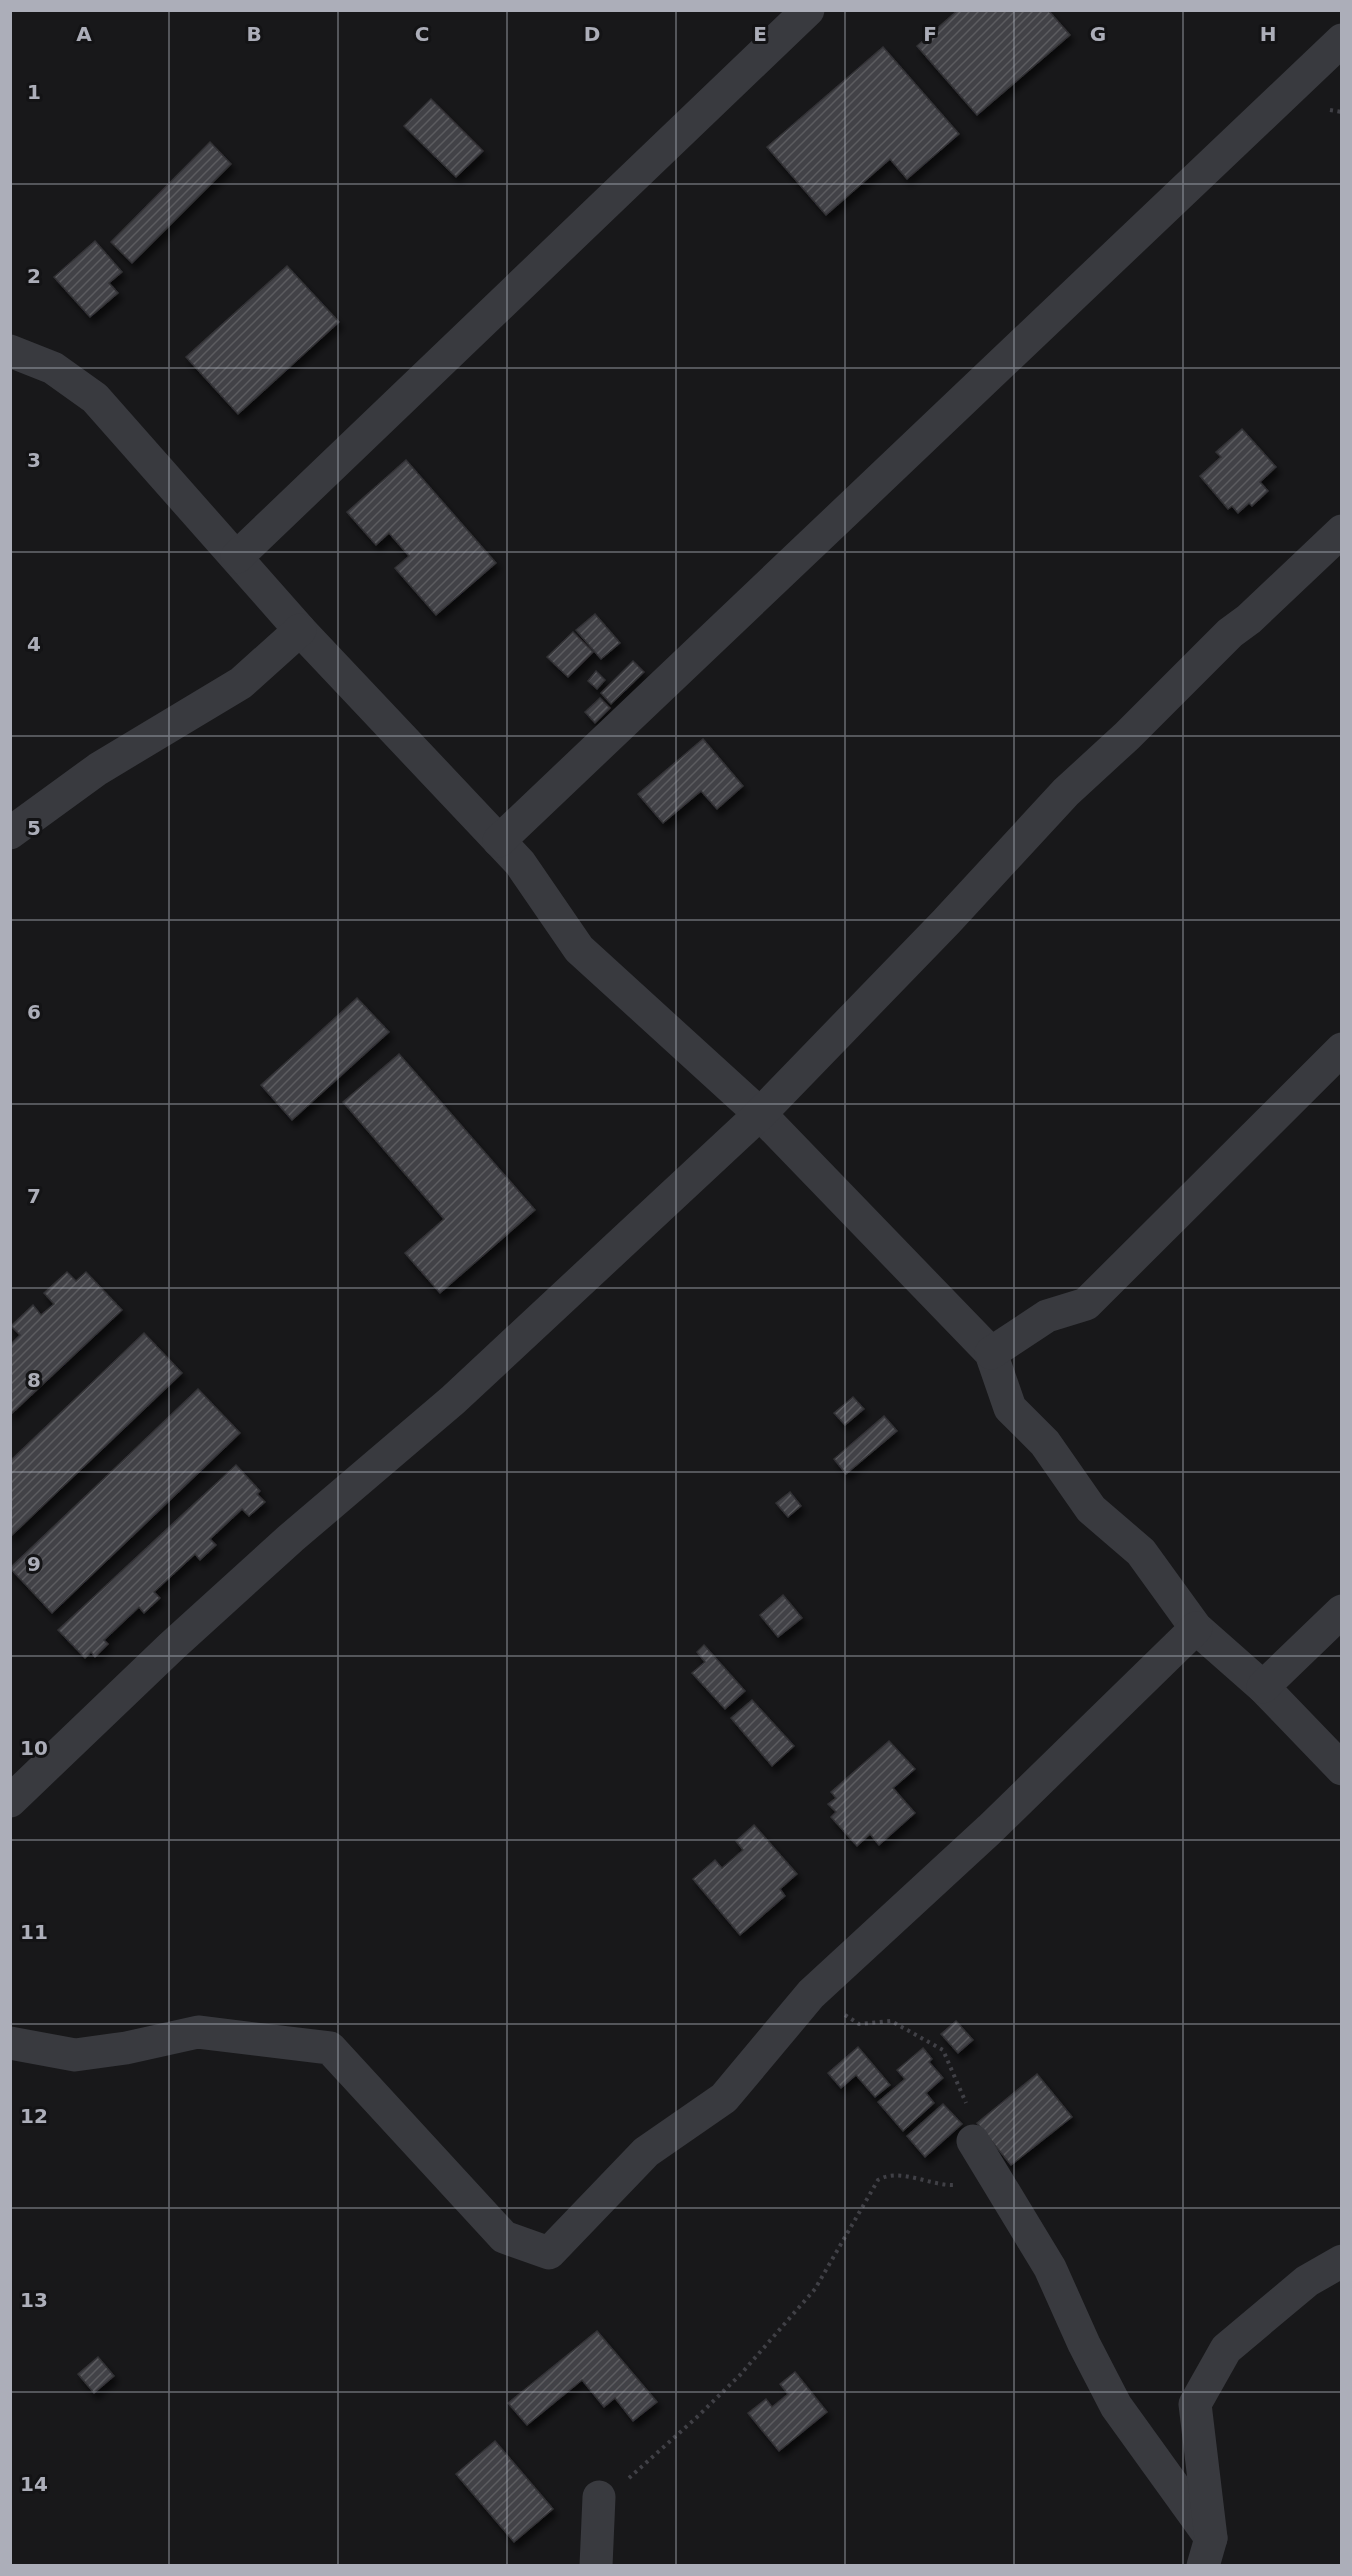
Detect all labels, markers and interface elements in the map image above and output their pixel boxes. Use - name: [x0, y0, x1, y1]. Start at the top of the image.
- text: A: [76, 22, 92, 46]
- text: B: [246, 22, 262, 46]
- text: C: [415, 22, 429, 46]
- text: D: [584, 22, 600, 46]
- text: E: [753, 22, 767, 46]
- text: F: [923, 22, 937, 46]
- text: G: [1090, 22, 1106, 46]
- text: H: [1260, 22, 1276, 46]
- text: 1: [27, 80, 41, 104]
- text: 2: [27, 264, 41, 288]
- text: 3: [27, 448, 41, 472]
- text: 4: [27, 632, 41, 656]
- text: 5: [27, 816, 41, 840]
- text: 6: [27, 1000, 41, 1024]
- text: 7: [27, 1184, 41, 1208]
- text: 8: [27, 1368, 41, 1392]
- text: 9: [27, 1552, 41, 1576]
- text: 10: [20, 1736, 48, 1760]
- text: 11: [20, 1920, 48, 1944]
- text: 12: [20, 2104, 48, 2128]
- text: 13: [20, 2288, 48, 2312]
- text: 14: [20, 2472, 48, 2496]

